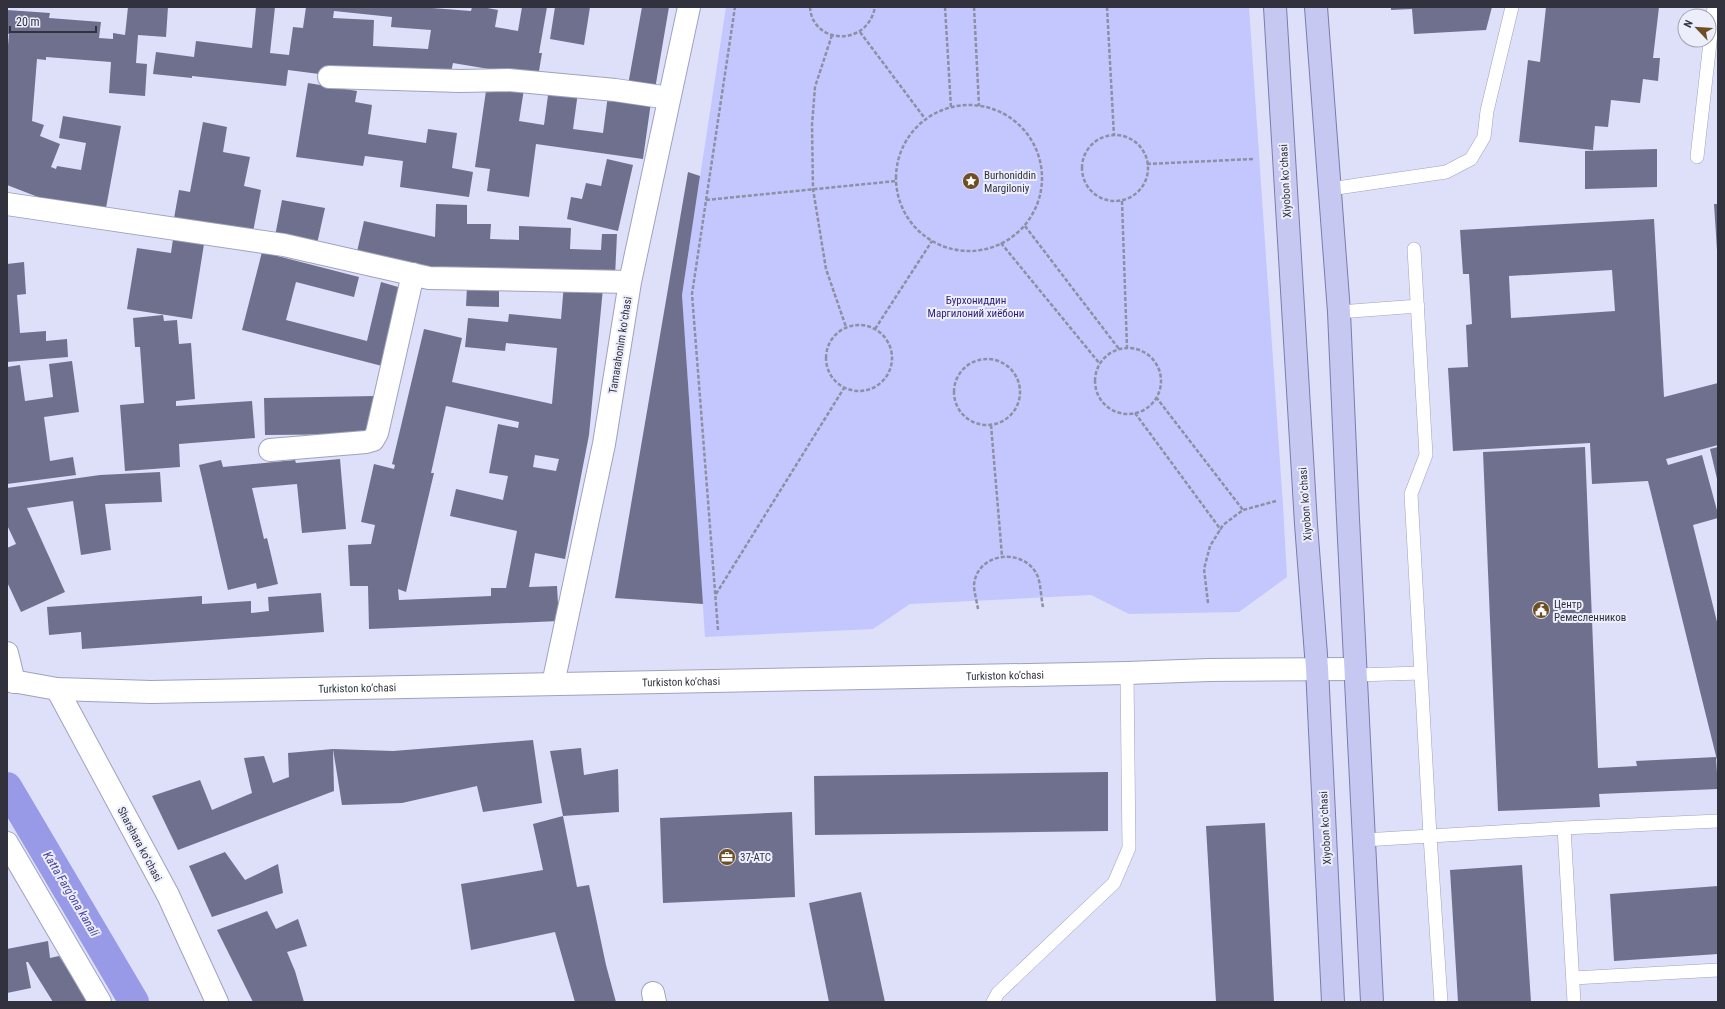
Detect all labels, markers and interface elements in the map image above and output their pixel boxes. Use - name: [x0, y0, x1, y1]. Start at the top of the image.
- scale bar: [10, 8, 96, 34]
- north arrow: [1677, 8, 1717, 48]
- text: 20 m: [16, 15, 40, 29]
- text: N: [1681, 18, 1696, 30]
- street label: Xiyobon koʻchasi: [1277, 144, 1294, 218]
- place label: Burhoniddin Margiloniy: [984, 169, 1036, 195]
- place icon: Burhoniddin Margiloniy: [961, 171, 981, 191]
- park label: Бурхониддин Маргилоний хиёбони: [928, 294, 1024, 320]
- street label: Tamarahonim koʻchasi: [606, 296, 635, 394]
- street label: Xiyobon koʻchasi: [1296, 467, 1315, 541]
- place label: Центр Ремесленников: [1554, 598, 1626, 624]
- public building icon: Центр Ремесленников: [1531, 600, 1551, 620]
- street label: Turkiston ko’chasi: [966, 669, 1044, 683]
- street label: Turkiston ko’chasi: [642, 675, 720, 689]
- street label: Turkiston ko’chasi: [318, 681, 396, 696]
- street label: Xiyobon koʻchasi: [1317, 791, 1334, 865]
- street label: Sharshara koʻchasi: [115, 805, 165, 884]
- office icon: 37-АТС: [717, 847, 737, 867]
- water label: Katta Farg'ona kanali: [40, 849, 102, 939]
- place label: 37-АТС: [740, 851, 771, 864]

